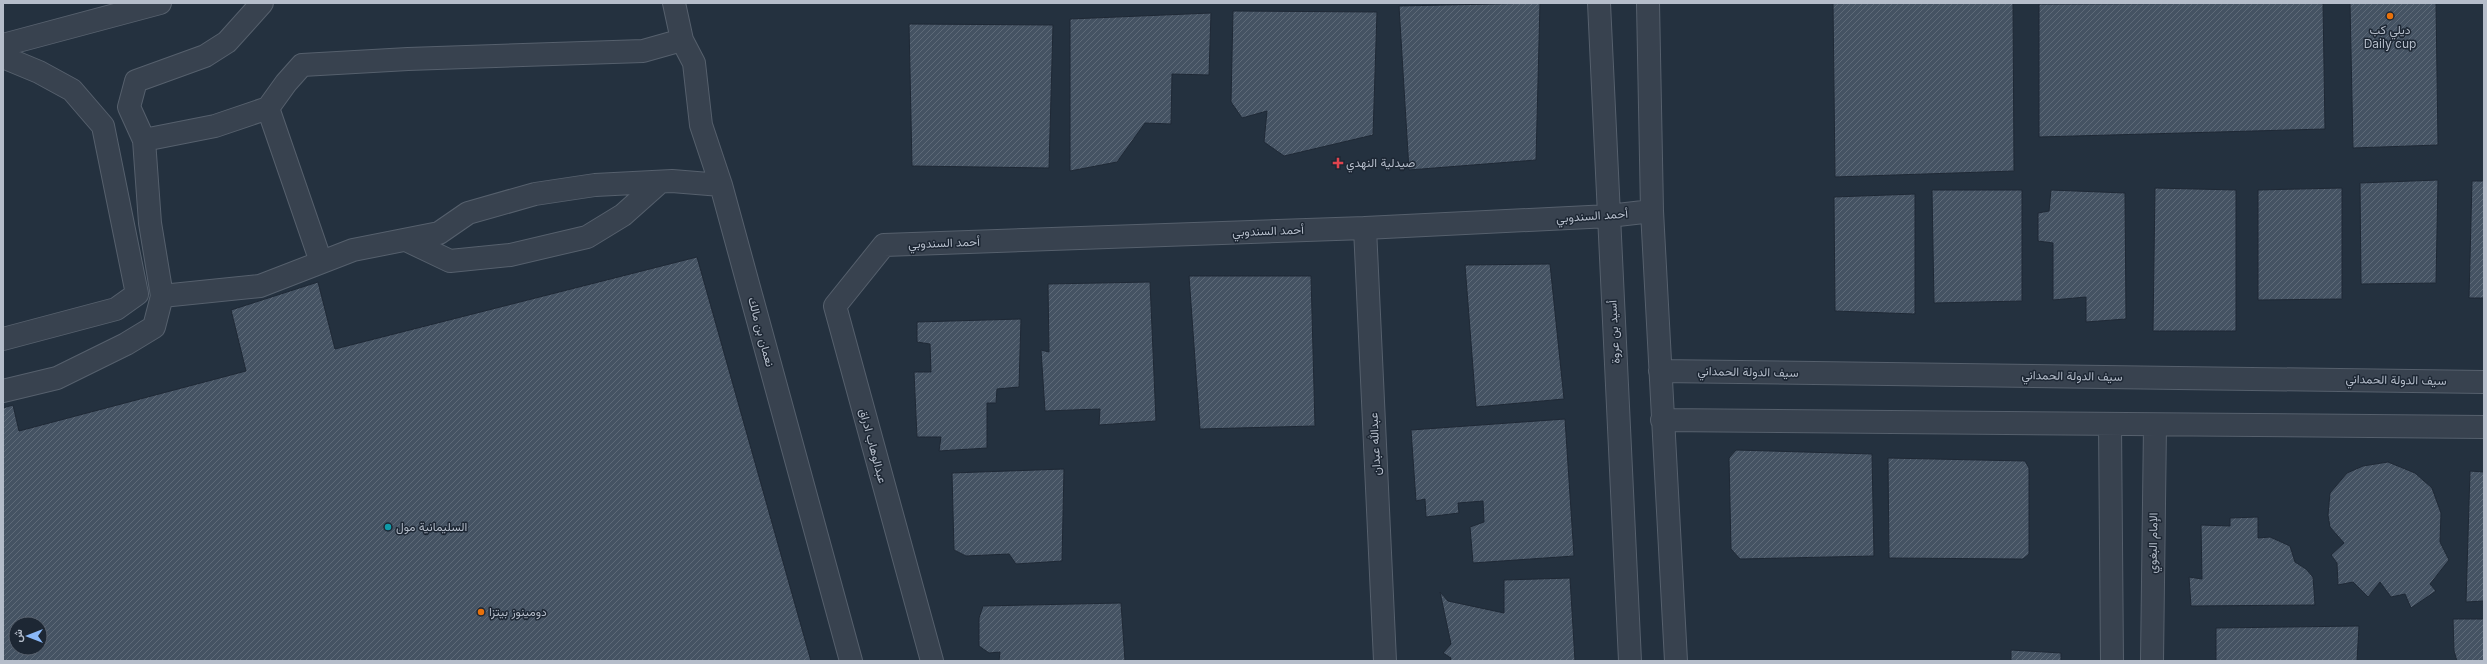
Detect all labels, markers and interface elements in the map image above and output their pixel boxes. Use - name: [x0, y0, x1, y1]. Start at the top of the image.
- marker: ديلي كب Daily cup: [2385, 11, 2395, 21]
- place label: ديلي كب Daily cup: [2364, 22, 2416, 51]
- place label: صيدلية النهدي: [1346, 155, 1415, 173]
- marker: صيدلية النهدي: [1333, 158, 1343, 168]
- street label: أحمد السندوبي: [1556, 205, 1629, 228]
- street label: أحمد السندوبي: [1232, 222, 1305, 242]
- street label: أحمد السندوبي: [908, 234, 981, 254]
- street label: نعمان بن مالك: [744, 295, 778, 369]
- street label: أسيد بن عروة: [1604, 300, 1624, 364]
- street label: سيف الدولة الحمداني: [1697, 363, 1799, 383]
- street label: سيف الدولة الحمداني: [2021, 367, 2123, 387]
- street label: سيف الدولة الحمداني: [2345, 371, 2447, 391]
- street label: عبدالوهاب ادراق: [855, 407, 891, 485]
- street label: عبدالله عبدان: [1365, 412, 1384, 476]
- street label: الإمام البغوي: [2144, 512, 2164, 574]
- place label: السليمانية مول: [396, 519, 467, 535]
- marker: السليمانية مول: [383, 522, 393, 532]
- place label: دومينوز بيتزا: [489, 604, 547, 620]
- marker: دومينوز بيتزا: [476, 607, 486, 617]
- north arrow: [8, 616, 48, 656]
- text: ش: [11, 629, 25, 643]

